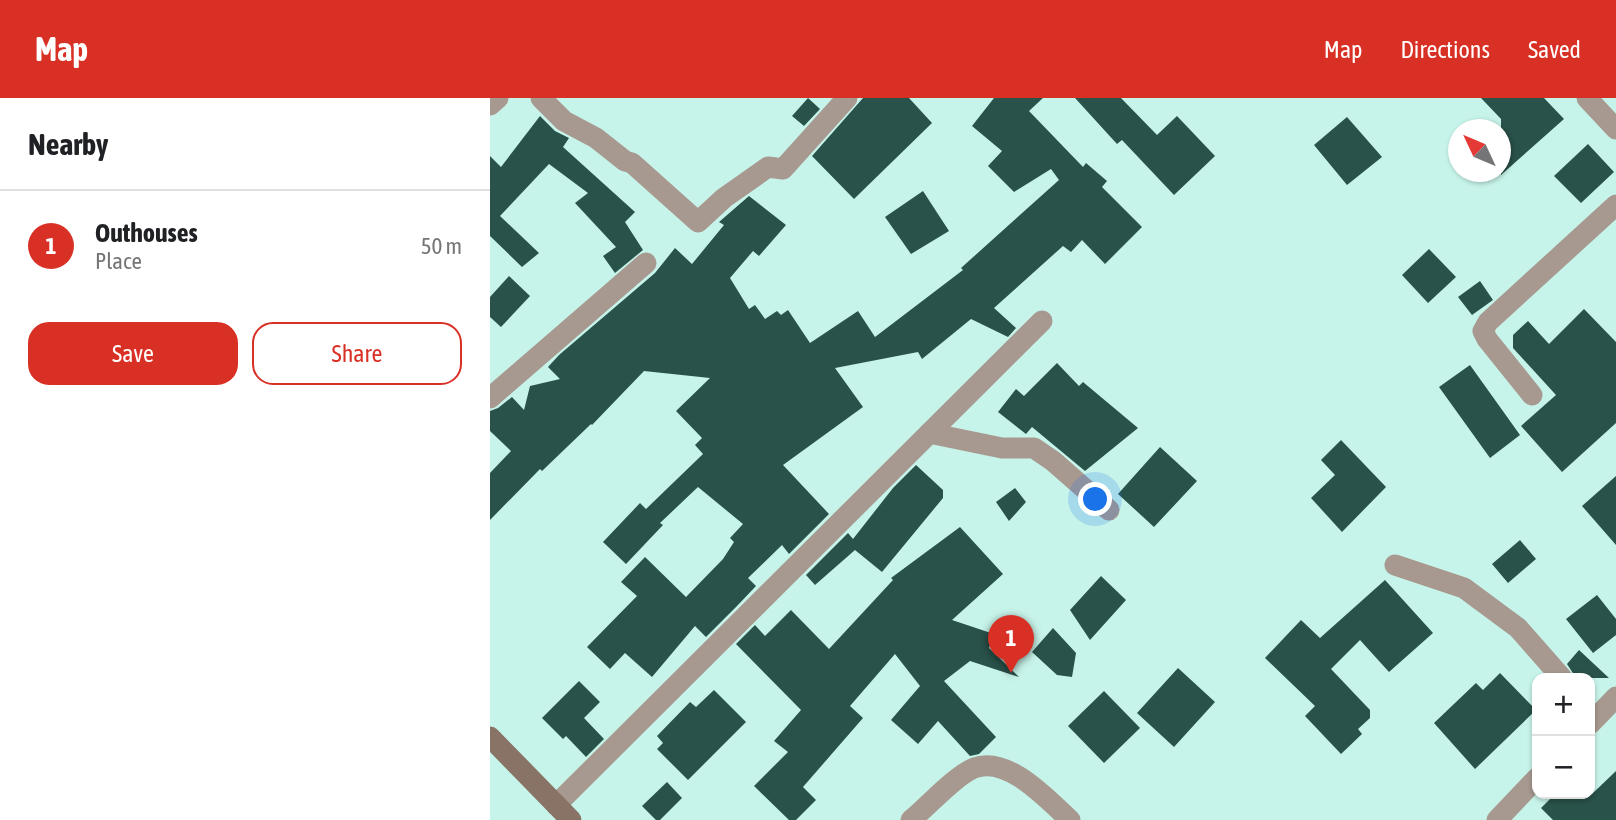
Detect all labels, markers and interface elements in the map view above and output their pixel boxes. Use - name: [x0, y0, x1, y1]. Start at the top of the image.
- text: Map: [35, 30, 88, 68]
- text: Map: [1324, 36, 1362, 63]
- text: Directions: [1400, 36, 1490, 63]
- text: Saved: [1528, 36, 1581, 63]
- north arrow: [1448, 119, 1511, 182]
- text: Nearby: [28, 127, 108, 161]
- text: Outhouses: [95, 218, 198, 248]
- text: 1: [46, 233, 56, 259]
- text: 50 m: [421, 233, 462, 259]
- text: Place: [95, 248, 142, 274]
- button: Save: [28, 322, 238, 385]
- button: Share: [252, 322, 462, 385]
- your location: [1078, 482, 1112, 516]
- pin: 1: [988, 615, 1034, 673]
- map controls: [1532, 673, 1595, 799]
- button: +: [1532, 673, 1595, 736]
- button: −: [1532, 736, 1595, 799]

